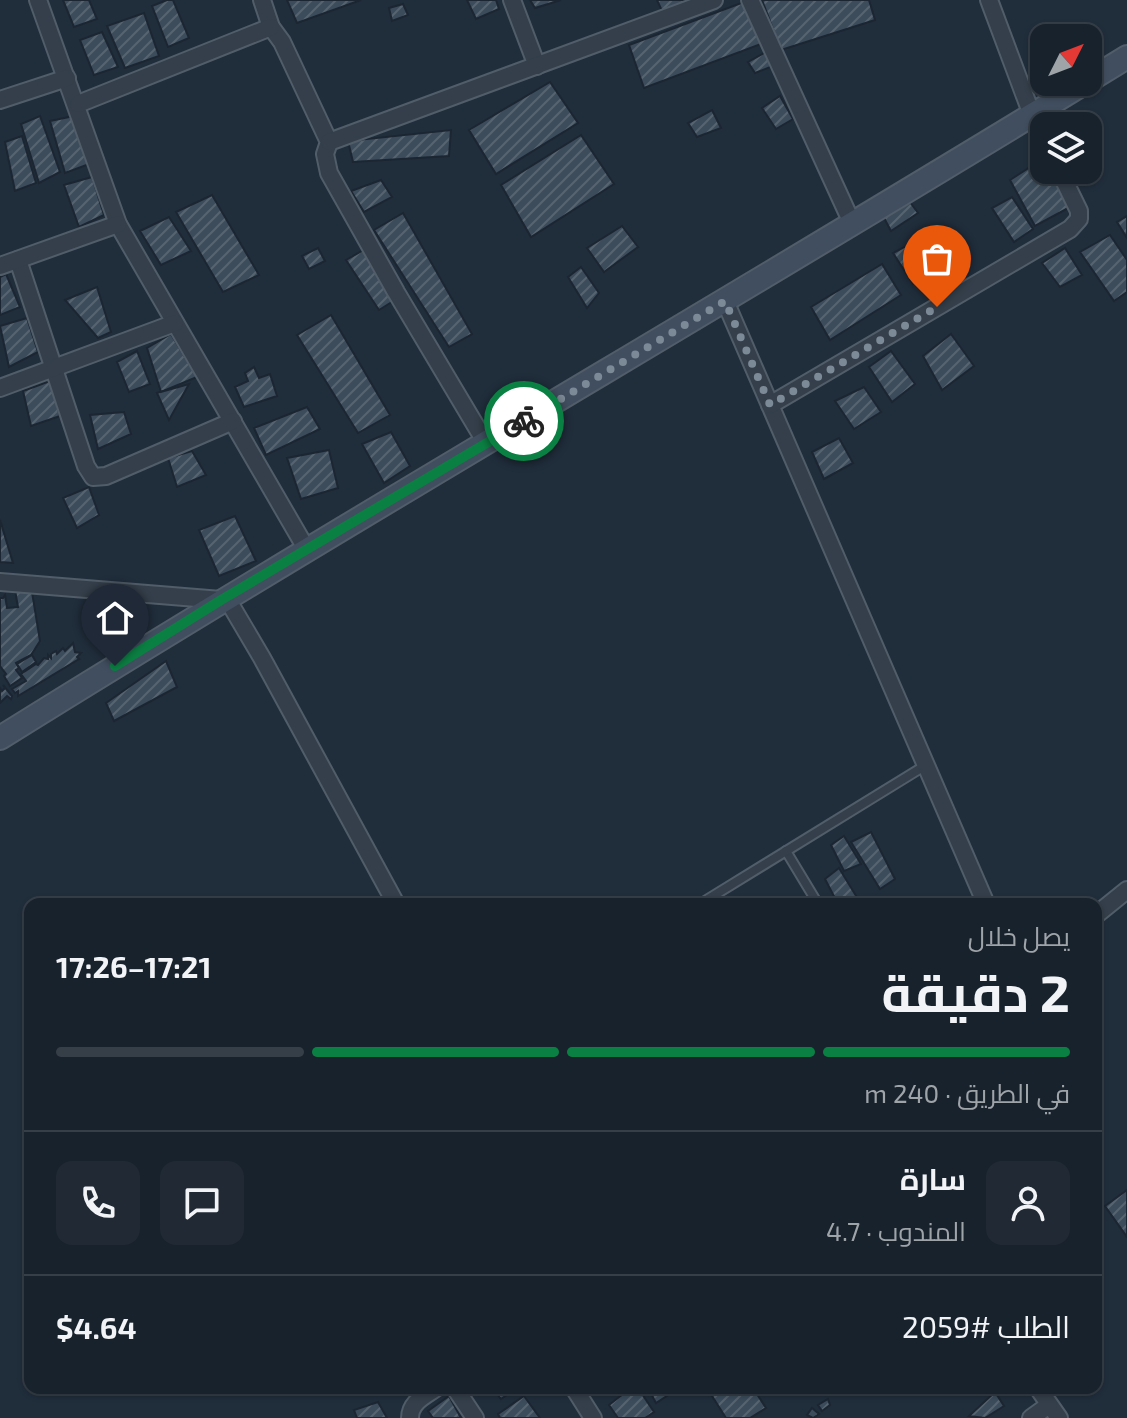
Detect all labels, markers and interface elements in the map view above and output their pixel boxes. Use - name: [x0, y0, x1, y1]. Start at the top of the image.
- north arrow: [1030, 24, 1102, 96]
- map controls: [1030, 24, 1102, 184]
- button: layers: [1030, 112, 1102, 184]
- pin: [903, 225, 971, 307]
- icon: bag: [915, 237, 959, 281]
- courier: [484, 381, 564, 461]
- icon: bike: [502, 399, 546, 443]
- pin: [81, 584, 149, 666]
- icon: home: [93, 596, 137, 640]
- text: يصل خلال: [968, 920, 1070, 951]
- text: 17:21–17:26: [56, 948, 211, 984]
- text: 2 دقيقة: [882, 960, 1070, 1022]
- text: في الطريق · 240 m: [864, 1077, 1070, 1108]
- text: سارة: [900, 1160, 966, 1196]
- button: phone: [56, 1161, 140, 1245]
- button: chat: [160, 1161, 244, 1245]
- button: person: [986, 1161, 1070, 1245]
- text: المندوب · 4.7: [826, 1215, 966, 1246]
- text: الطلب #2059: [902, 1308, 1070, 1344]
- text: $4.64: [56, 1309, 137, 1345]

